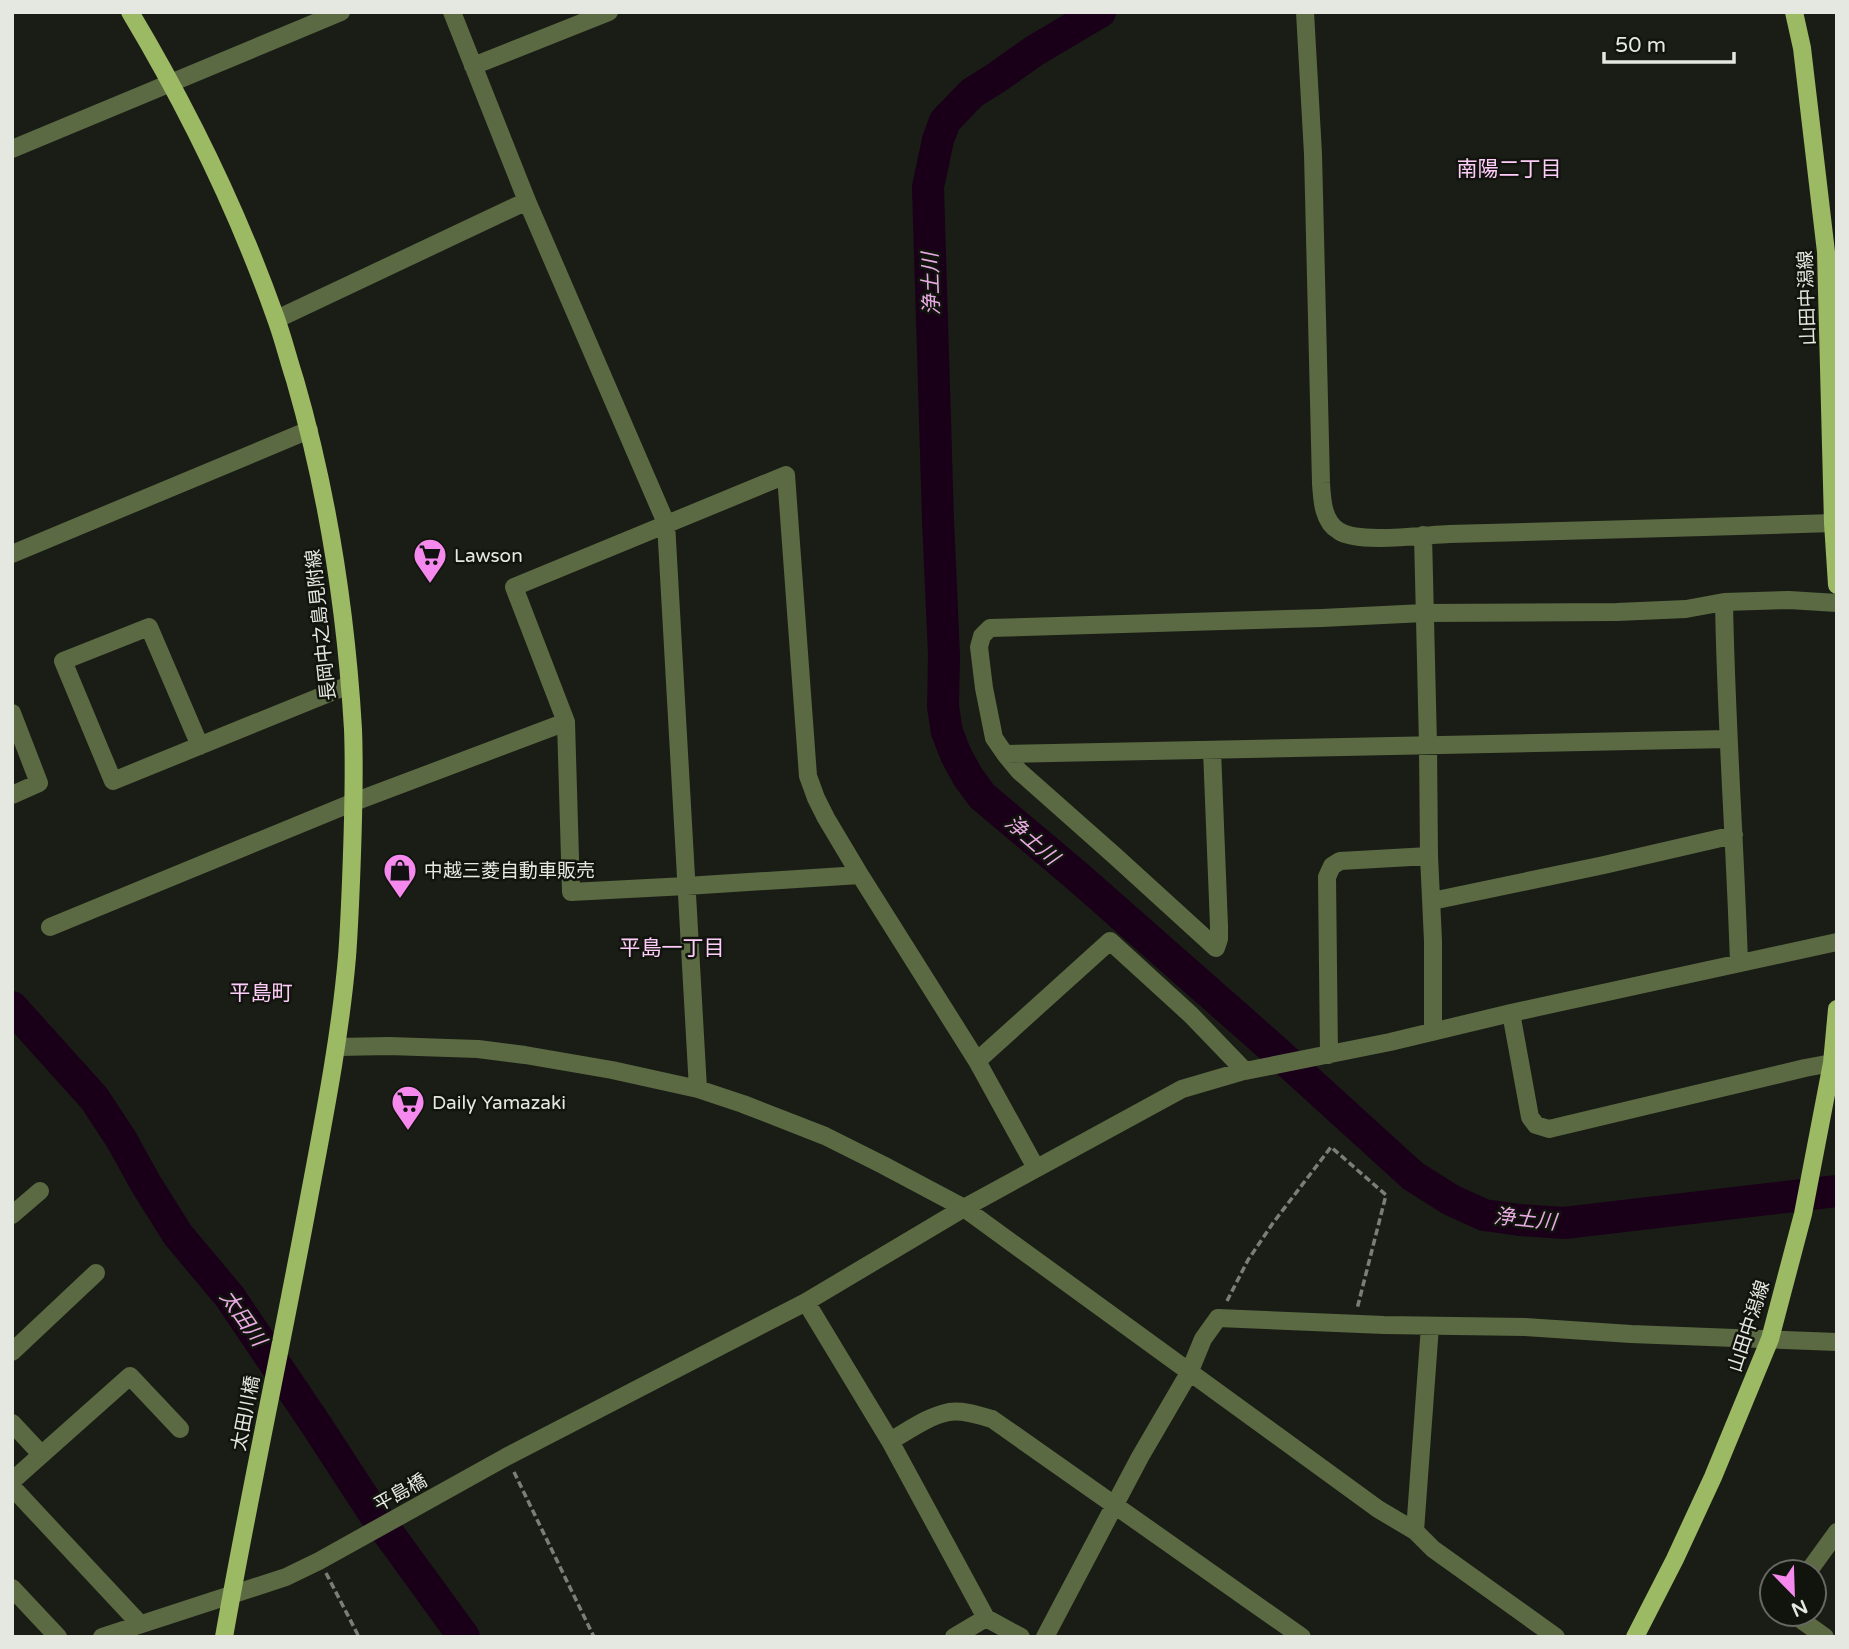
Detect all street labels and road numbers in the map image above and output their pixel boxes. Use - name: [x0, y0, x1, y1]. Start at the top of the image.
- street label: 山田中潟線: [1794, 250, 1820, 346]
- street label: 長岡中之島見附線: [302, 548, 340, 702]
- street label: 山田中潟線: [1724, 1278, 1774, 1375]
- street label: 太田川橋: [228, 1374, 264, 1453]
- street label: 平島橋: [370, 1469, 431, 1516]

